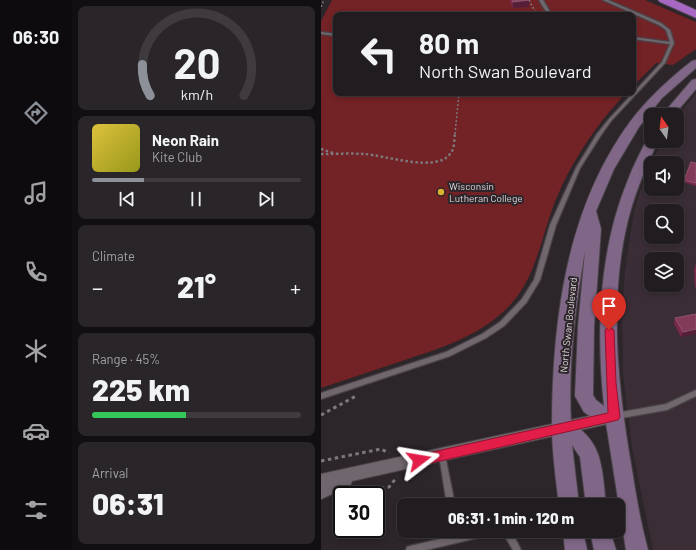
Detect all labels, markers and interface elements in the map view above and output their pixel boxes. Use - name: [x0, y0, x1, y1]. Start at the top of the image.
- text: 06:30: [13, 26, 59, 48]
- text: 80 m: [419, 26, 479, 60]
- icon: left: [353, 28, 405, 80]
- text: 20: [173, 37, 220, 87]
- text: North Swan Boulevard: [419, 60, 592, 82]
- text: km/h: [180, 86, 213, 103]
- icon: directions: [22, 99, 50, 127]
- north arrow: [644, 108, 684, 148]
- map controls: [644, 108, 684, 292]
- text: Neon Rain: [152, 131, 219, 149]
- text: Kite Club: [152, 149, 202, 165]
- button: sound: [644, 156, 684, 196]
- icon: music: [22, 179, 50, 207]
- place label: Wisconsin Lutheran College: [449, 180, 523, 204]
- marker: Wisconsin Lutheran College: [436, 187, 446, 197]
- icon: previous: [116, 188, 138, 210]
- icon: pause: [185, 188, 207, 210]
- icon: next: [255, 188, 277, 210]
- button: search: [644, 204, 684, 244]
- text: Climate: [92, 248, 135, 264]
- button: layers: [644, 252, 684, 292]
- icon: phone: [22, 258, 50, 286]
- text: 21°: [177, 268, 216, 304]
- text: −: [92, 274, 103, 300]
- text: +: [290, 274, 301, 300]
- street label: North Swan Boulevard: [557, 277, 579, 373]
- pin: [592, 289, 626, 330]
- icon: arrive: [598, 295, 620, 317]
- icon: climate: [22, 337, 50, 365]
- text: Range · 45%: [92, 351, 160, 367]
- text: 225 km: [92, 371, 190, 407]
- icon: car: [22, 417, 50, 445]
- position arrow: [398, 439, 440, 481]
- text: Arrival: [92, 465, 128, 481]
- text: 06:31: [92, 485, 164, 521]
- speed limit sign: 30: [333, 486, 385, 538]
- icon: filters: [22, 496, 50, 524]
- text: 06:31 · 1 min · 120 m: [448, 509, 574, 527]

